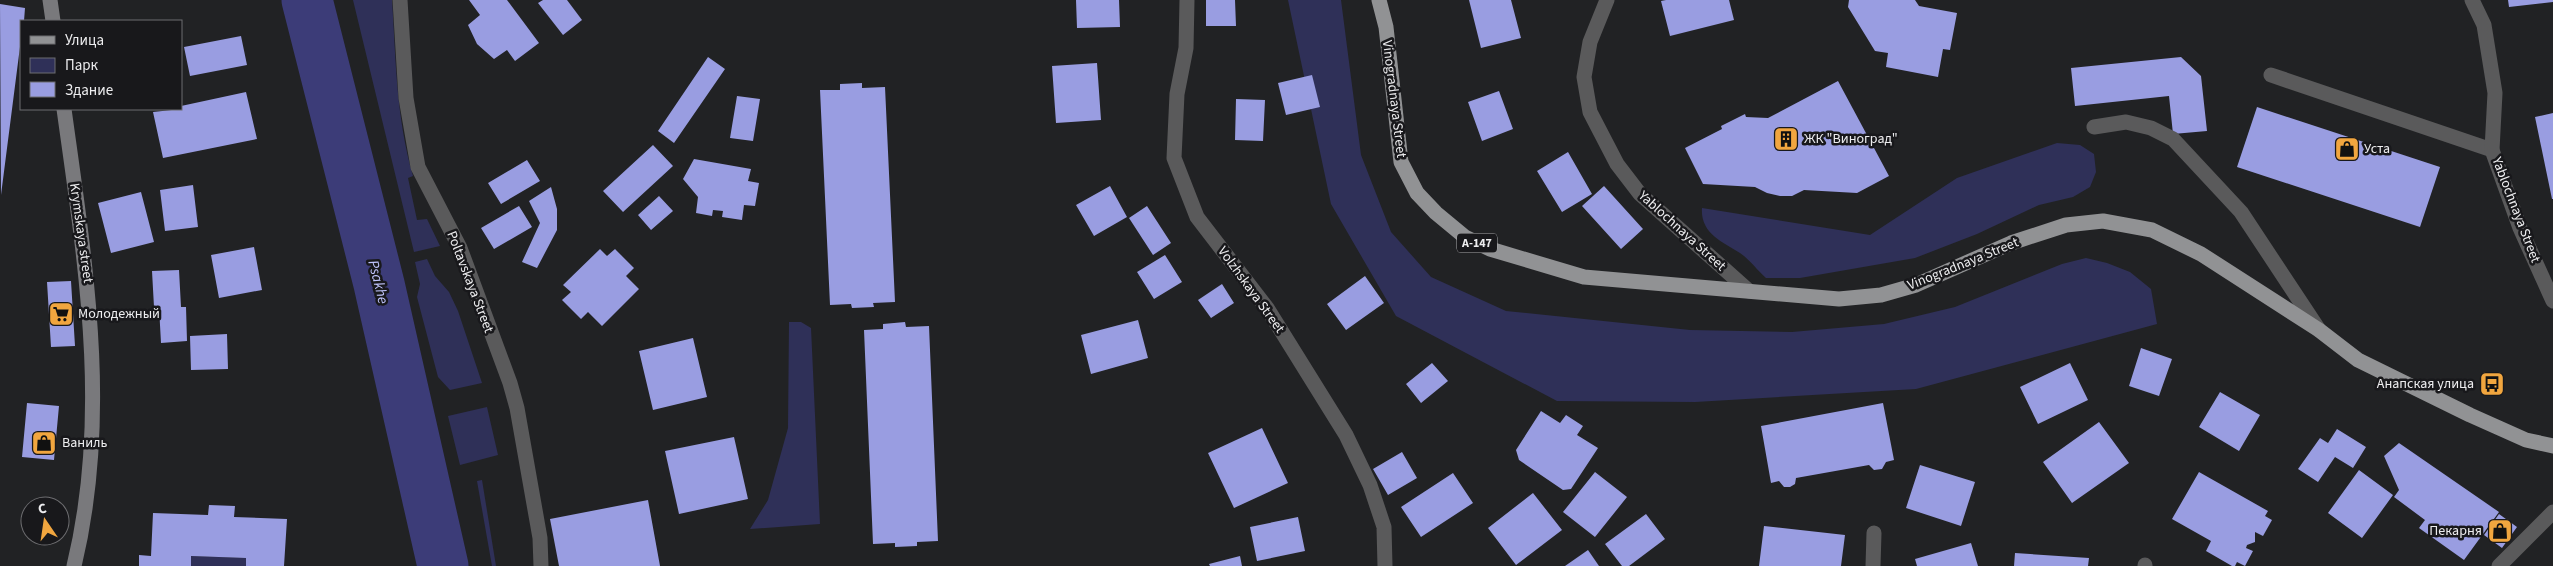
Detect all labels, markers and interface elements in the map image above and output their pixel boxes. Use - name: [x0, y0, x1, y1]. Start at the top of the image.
- legend: [20, 20, 182, 110]
- text: Улица: [65, 30, 104, 51]
- street label: Vinogradnaya Street: [1377, 39, 1411, 159]
- text: Парк: [65, 55, 99, 76]
- text: Здание: [65, 80, 113, 101]
- building icon: ЖК "Виноград": [1773, 126, 1799, 152]
- place label: ЖК "Виноград": [1804, 129, 1898, 149]
- shop icon: Уста: [2334, 136, 2360, 162]
- place label: Уста: [2364, 139, 2390, 159]
- street label: Yablochnaya Street: [2486, 153, 2545, 266]
- street label: Krymskaya street: [64, 182, 98, 285]
- street label: Yablochnaya Street: [1633, 186, 1730, 276]
- street label: Poltavskaya Street: [441, 228, 499, 336]
- street label: Vinogradnaya Street: [1904, 232, 2022, 295]
- road number: А-147: [1457, 234, 1497, 252]
- street label: Volzhskaya Street: [1213, 243, 1289, 338]
- water label: Psakhe: [362, 258, 394, 306]
- supermarket icon: Молодежный: [48, 301, 74, 327]
- place label: Молодежный: [78, 304, 160, 324]
- bus stop icon: Анапская улица: [2479, 371, 2505, 397]
- place label: Анапская улица: [2377, 374, 2474, 394]
- shop icon: Ваниль: [31, 430, 57, 456]
- place label: Ваниль: [62, 433, 107, 453]
- north arrow: [20, 496, 70, 546]
- text: С: [36, 499, 49, 520]
- shop icon: Пекарня: [2487, 518, 2513, 544]
- place label: Пекарня: [2429, 521, 2482, 541]

